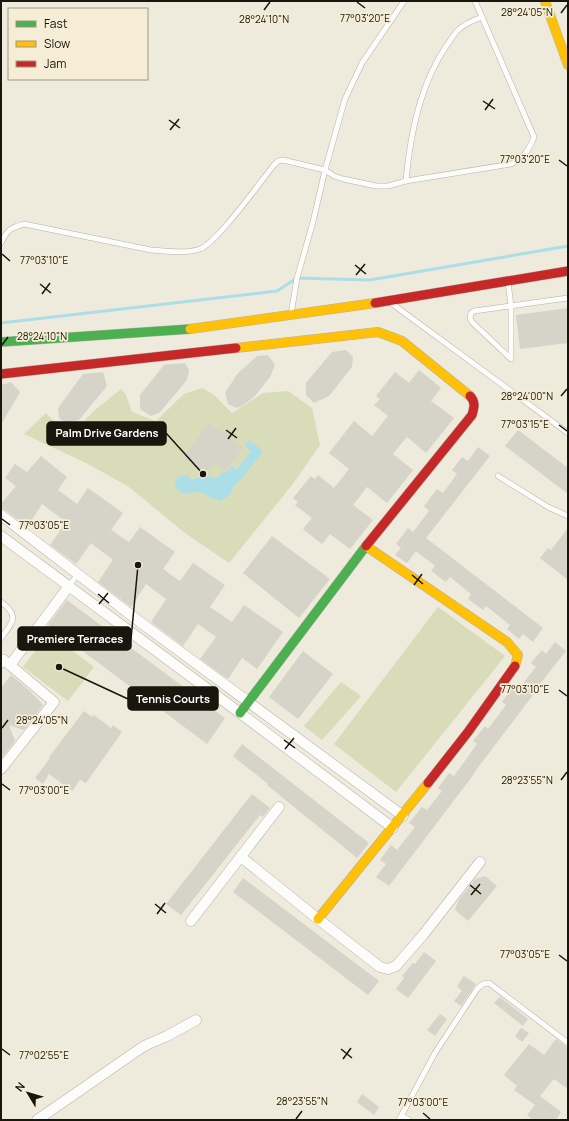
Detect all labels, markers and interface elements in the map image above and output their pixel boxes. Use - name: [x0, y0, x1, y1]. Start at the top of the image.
- text: 28°24'05"N: [501, 5, 553, 19]
- legend: [8, 8, 148, 80]
- text: 77°03'20"E: [340, 11, 390, 25]
- text: 28°24'10"N: [239, 12, 289, 26]
- text: Fast: [44, 15, 68, 32]
- text: Slow: [44, 35, 70, 52]
- text: Jam: [44, 55, 66, 72]
- text: 77°03'20"E: [500, 152, 550, 166]
- text: 77°03'10"E: [20, 253, 68, 267]
- text: 28°24'10"N: [17, 329, 67, 343]
- text: 28°24'00"N: [501, 389, 553, 403]
- text: 77°03'15"E: [501, 417, 549, 431]
- callout: Palm Drive Gardens: [47, 422, 166, 445]
- text: Palm Drive Gardens: [55, 425, 159, 440]
- text: 77°03'05"E: [19, 518, 69, 532]
- callout: Premiere Terraces: [18, 627, 131, 650]
- text: Premiere Terraces: [27, 631, 123, 646]
- text: 77°03'10"E: [501, 682, 549, 696]
- callout: Tennis Courts: [128, 687, 218, 710]
- text: Tennis Courts: [136, 691, 210, 706]
- text: 28°24'05"N: [16, 713, 68, 727]
- text: 28°23'55"N: [501, 773, 553, 787]
- text: 77°03'00"E: [19, 783, 69, 797]
- text: 77°03'05"E: [500, 947, 550, 961]
- text: 77°02'55"E: [19, 1048, 69, 1062]
- north arrow: [8, 1073, 48, 1113]
- text: N: [11, 1079, 28, 1094]
- text: 28°23'55"N: [276, 1094, 328, 1108]
- text: 77°03'00"E: [398, 1095, 448, 1109]

